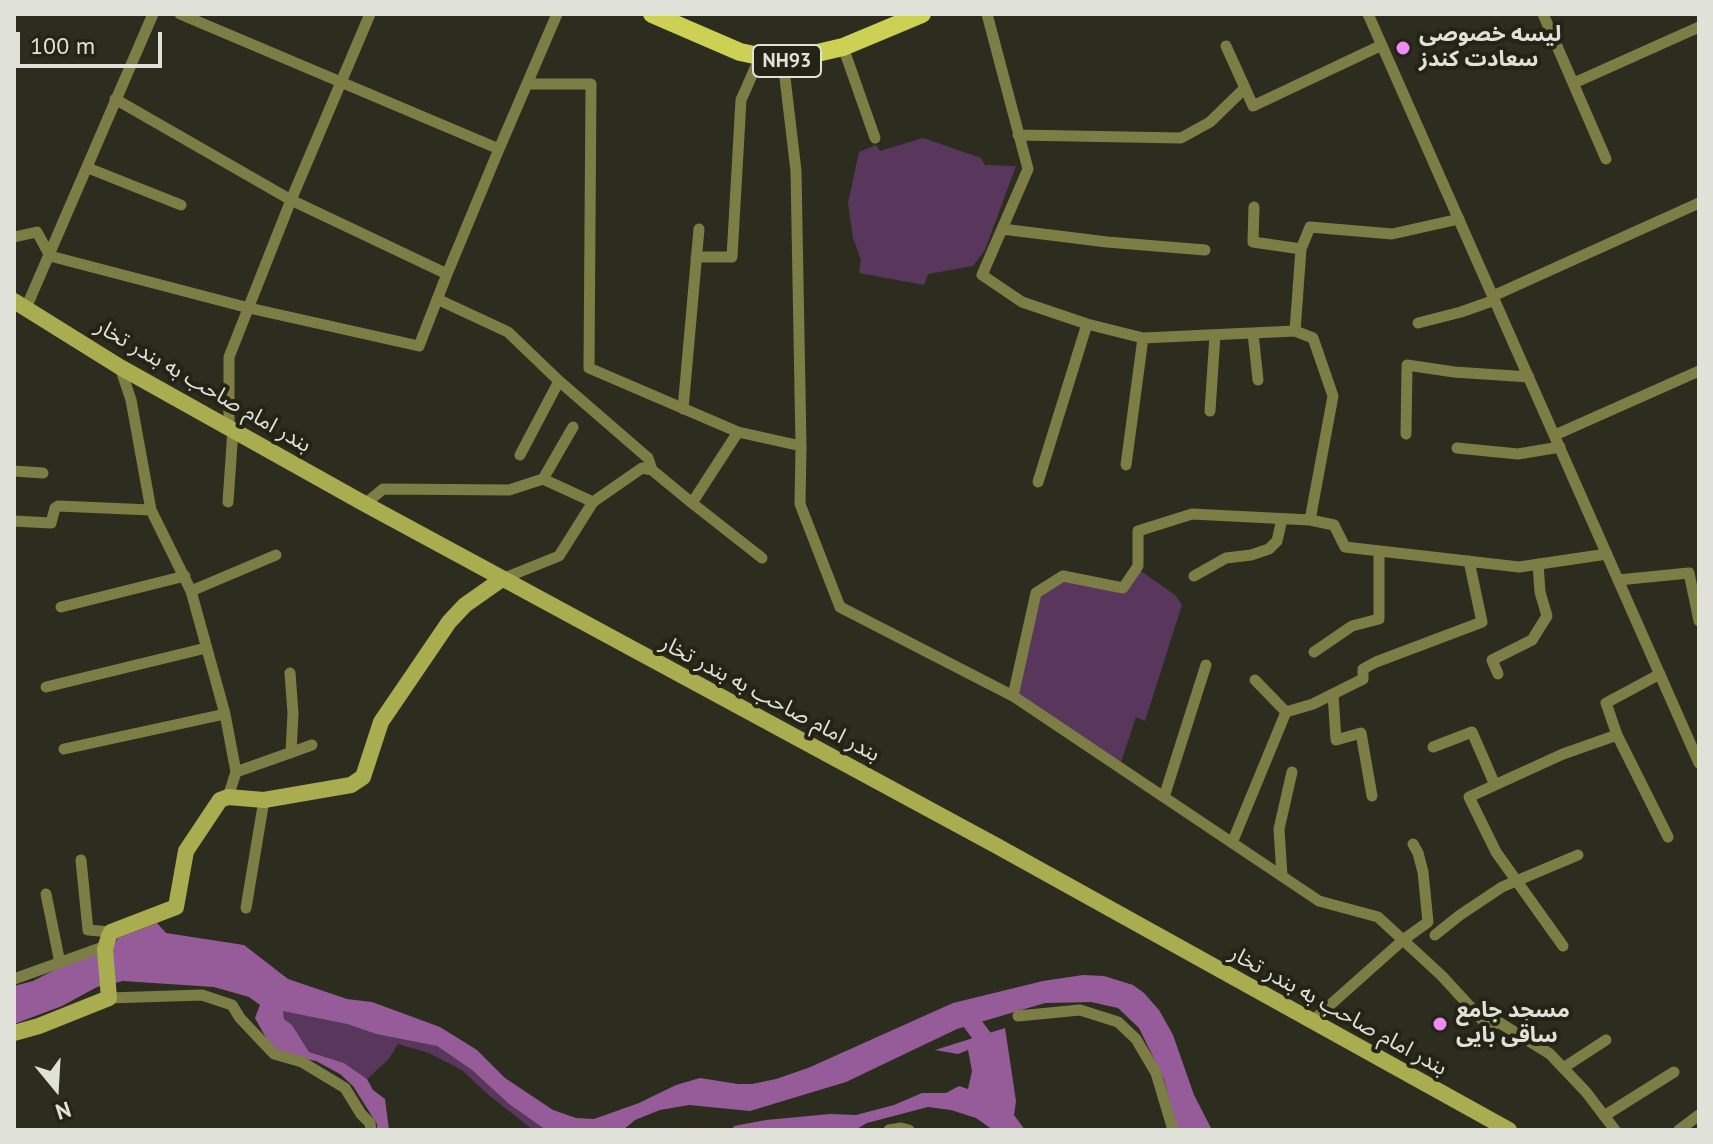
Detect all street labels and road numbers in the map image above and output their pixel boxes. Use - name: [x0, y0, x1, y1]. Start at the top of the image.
- road number: NH93: [753, 45, 821, 77]
- street label: بندر امام صاحب به بندر تخار: [90, 313, 316, 459]
- street label: بندر امام صاحب به بندر تخار: [656, 630, 884, 768]
- street label: بندر امام صاحب به بندر تخار: [1225, 940, 1451, 1082]

